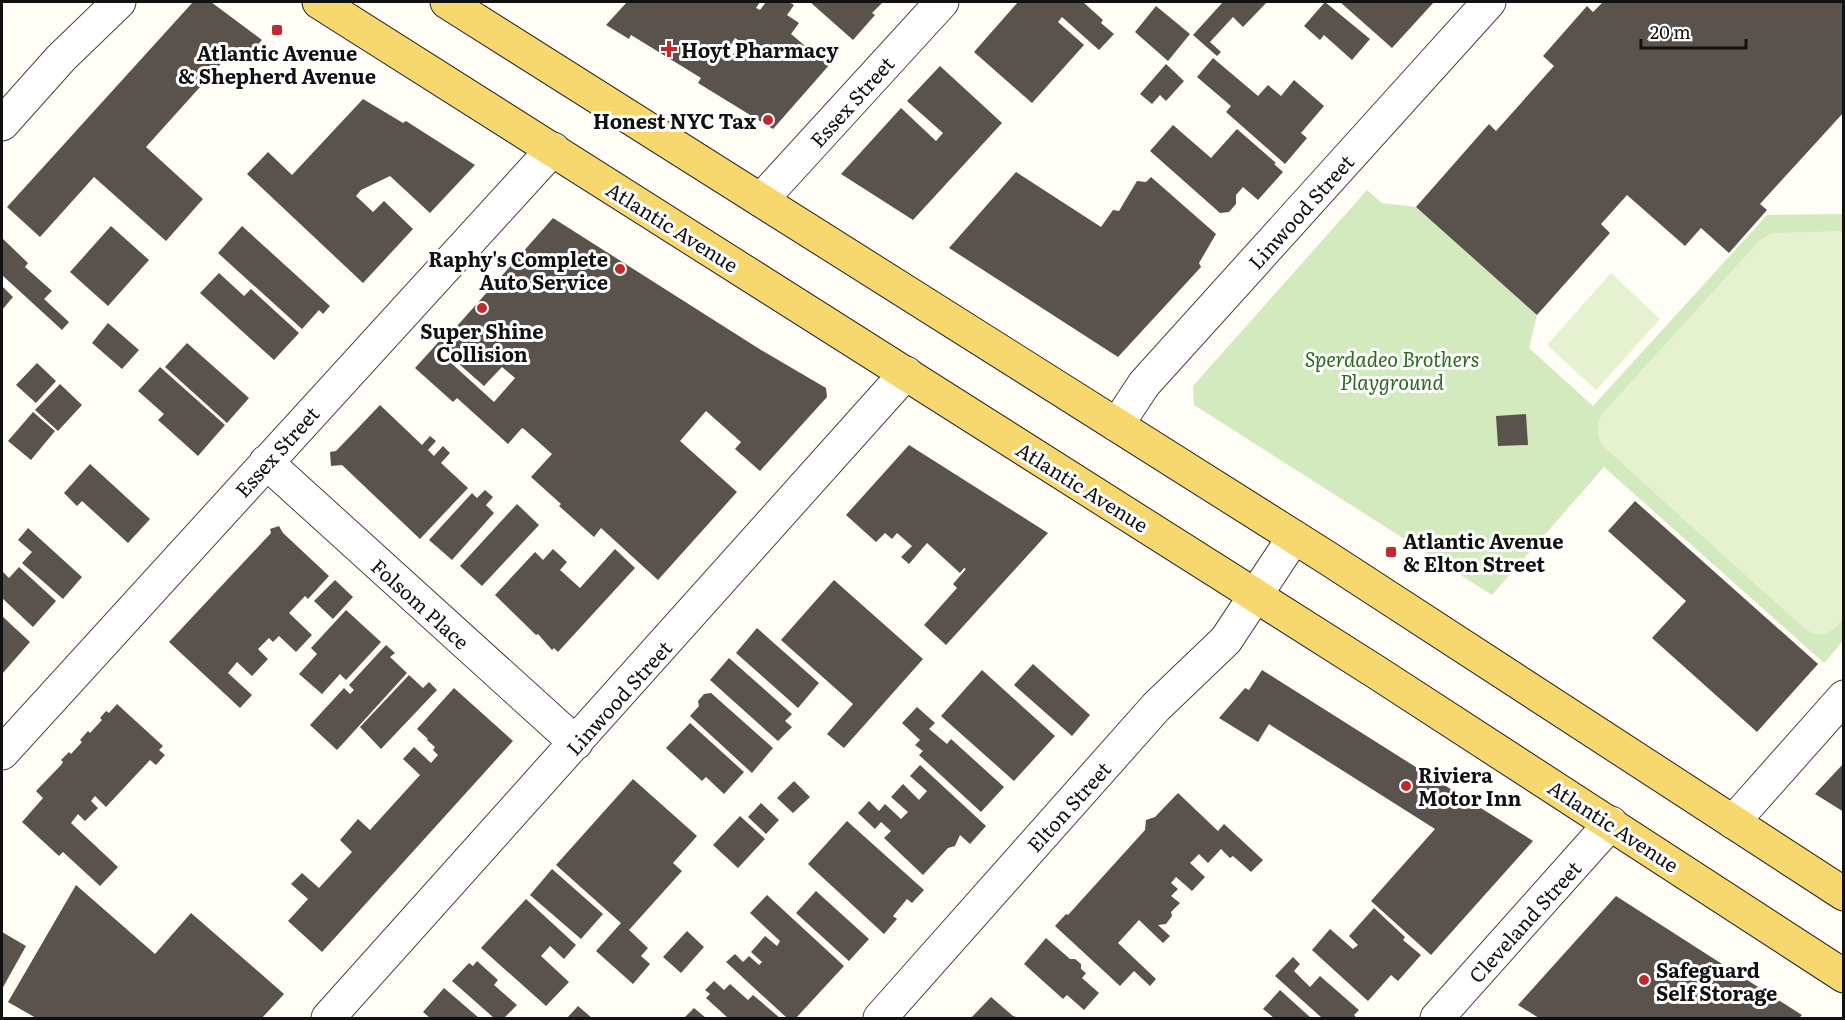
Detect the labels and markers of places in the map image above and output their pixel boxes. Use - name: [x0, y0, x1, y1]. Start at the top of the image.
- marker: Atlantic Avenue & Shepherd Avenue: [270, 23, 284, 37]
- place label: Hoyt Pharmacy: [681, 34, 839, 64]
- place label: Atlantic Avenue & Shepherd Avenue: [178, 37, 376, 90]
- marker: Hoyt Pharmacy: [662, 42, 676, 56]
- place label: Honest NYC Tax: [593, 105, 756, 135]
- marker: Honest NYC Tax: [761, 113, 775, 127]
- place label: Raphy's Complete Auto Service: [428, 243, 608, 296]
- marker: Raphy's Complete Auto Service: [613, 262, 627, 276]
- marker: Super Shine Collision: [475, 301, 489, 315]
- place label: Super Shine Collision: [420, 315, 544, 368]
- place label: Atlantic Avenue & Elton Street: [1403, 525, 1564, 578]
- marker: Atlantic Avenue & Elton Street: [1384, 545, 1398, 559]
- place label: Riviera Motor Inn: [1418, 759, 1522, 812]
- marker: Riviera Motor Inn: [1399, 779, 1413, 793]
- place label: Safeguard Self Storage: [1656, 954, 1777, 1007]
- marker: Safeguard Self Storage: [1637, 973, 1651, 987]

